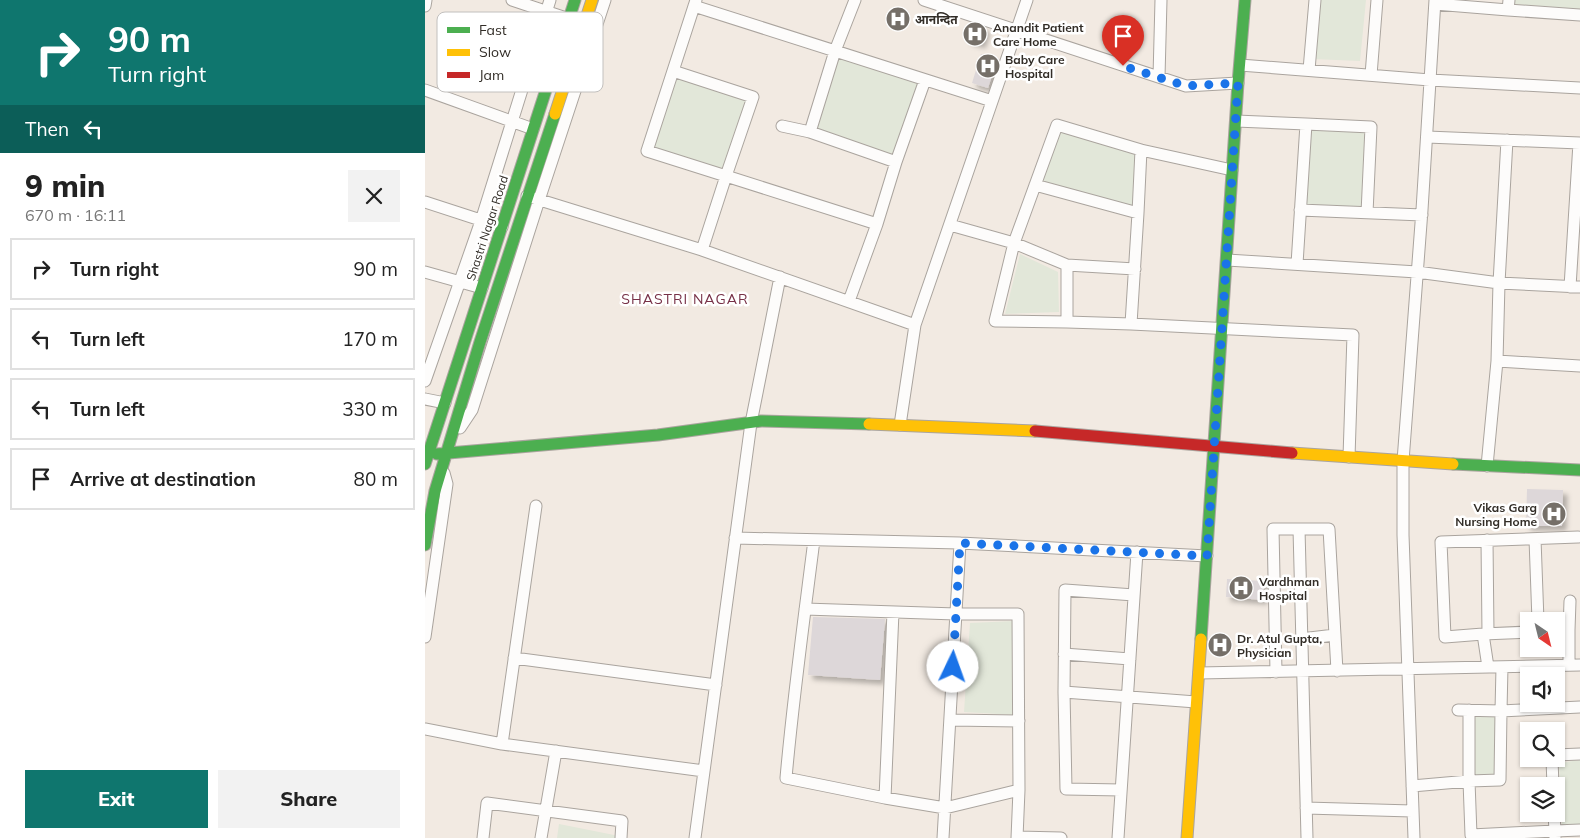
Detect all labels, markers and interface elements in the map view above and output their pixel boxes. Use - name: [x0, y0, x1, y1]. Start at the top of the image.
- hospital icon: आनन्दित: [885, 6, 911, 32]
- legend: [437, 12, 603, 92]
- place label: आनन्दित: [915, 12, 958, 27]
- pin: [1102, 15, 1144, 66]
- text: 90 m: [108, 17, 191, 61]
- icon: right: [25, 20, 90, 85]
- place label: Anandit Patient Care Home: [993, 20, 1084, 49]
- text: Fast: [479, 21, 507, 39]
- hospital icon: Anandit Patient Care Home: [962, 21, 988, 47]
- icon: arrive: [1109, 22, 1137, 50]
- text: Slow: [479, 43, 511, 61]
- place label: Baby Care Hospital: [1005, 52, 1065, 81]
- hospital icon: Baby Care Hospital: [975, 53, 1001, 79]
- text: Turn right: [108, 60, 206, 88]
- text: Jam: [479, 66, 504, 84]
- icon: left: [79, 115, 107, 143]
- text: Then: [25, 117, 69, 141]
- text: 9 min: [25, 167, 105, 205]
- button: close: [348, 170, 400, 222]
- street label: Shastri Nagar Road: [463, 174, 511, 282]
- text: 670 m · 16:11: [25, 205, 126, 225]
- icon: right: [27, 255, 55, 283]
- text: Turn right: [70, 257, 159, 281]
- text: 90 m: [354, 257, 398, 281]
- district label: SHASTRI NAGAR: [621, 290, 749, 308]
- icon: left: [27, 325, 55, 353]
- text: Turn left: [70, 327, 145, 351]
- text: 170 m: [342, 327, 398, 351]
- icon: left: [27, 395, 55, 423]
- text: Turn left: [70, 397, 145, 421]
- text: 330 m: [342, 397, 398, 421]
- icon: arrive: [27, 465, 55, 493]
- text: Arrive at destination: [70, 467, 256, 491]
- text: 80 m: [354, 467, 398, 491]
- place label: Vikas Garg Nursing Home: [1455, 500, 1537, 529]
- hospital icon: Vikas Garg Nursing Home: [1541, 501, 1567, 527]
- place label: Vardhman Hospital: [1258, 574, 1319, 603]
- hospital icon: Vardhman Hospital: [1228, 575, 1254, 601]
- north arrow: [1520, 612, 1565, 658]
- map controls: [1520, 612, 1565, 822]
- place label: Dr. Atul Gupta, Physician: [1237, 631, 1322, 660]
- hospital icon: Dr. Atul Gupta, Physician: [1207, 632, 1233, 658]
- position arrow: [926, 640, 978, 692]
- button: sound: [1520, 667, 1565, 712]
- button: search: [1520, 722, 1565, 767]
- button: Exit: [25, 770, 208, 828]
- button: Share: [218, 770, 400, 828]
- button: layers: [1520, 777, 1565, 822]

